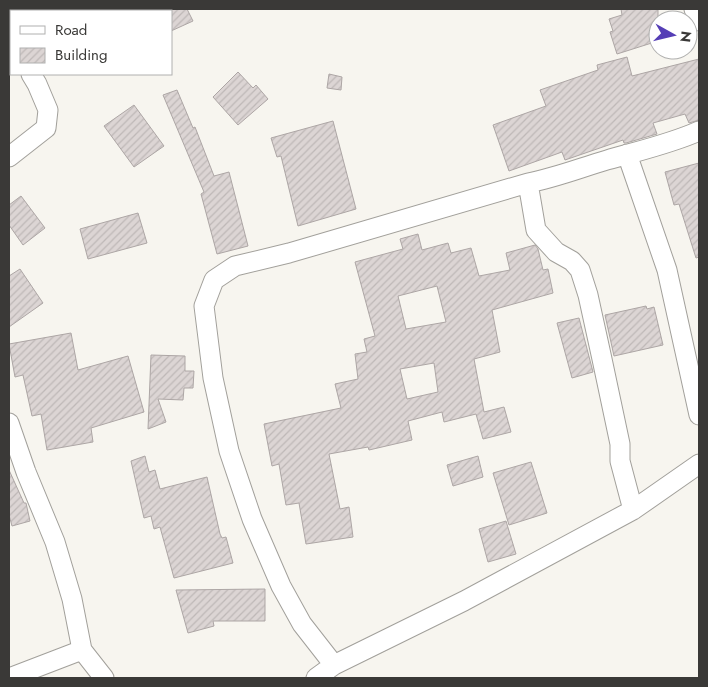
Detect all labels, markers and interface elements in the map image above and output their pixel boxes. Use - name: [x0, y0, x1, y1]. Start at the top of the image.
- legend: [10, 10, 172, 75]
- north arrow: [648, 10, 698, 60]
- text: Road: [55, 19, 87, 41]
- text: N: [675, 30, 697, 44]
- text: Building: [55, 44, 107, 66]

